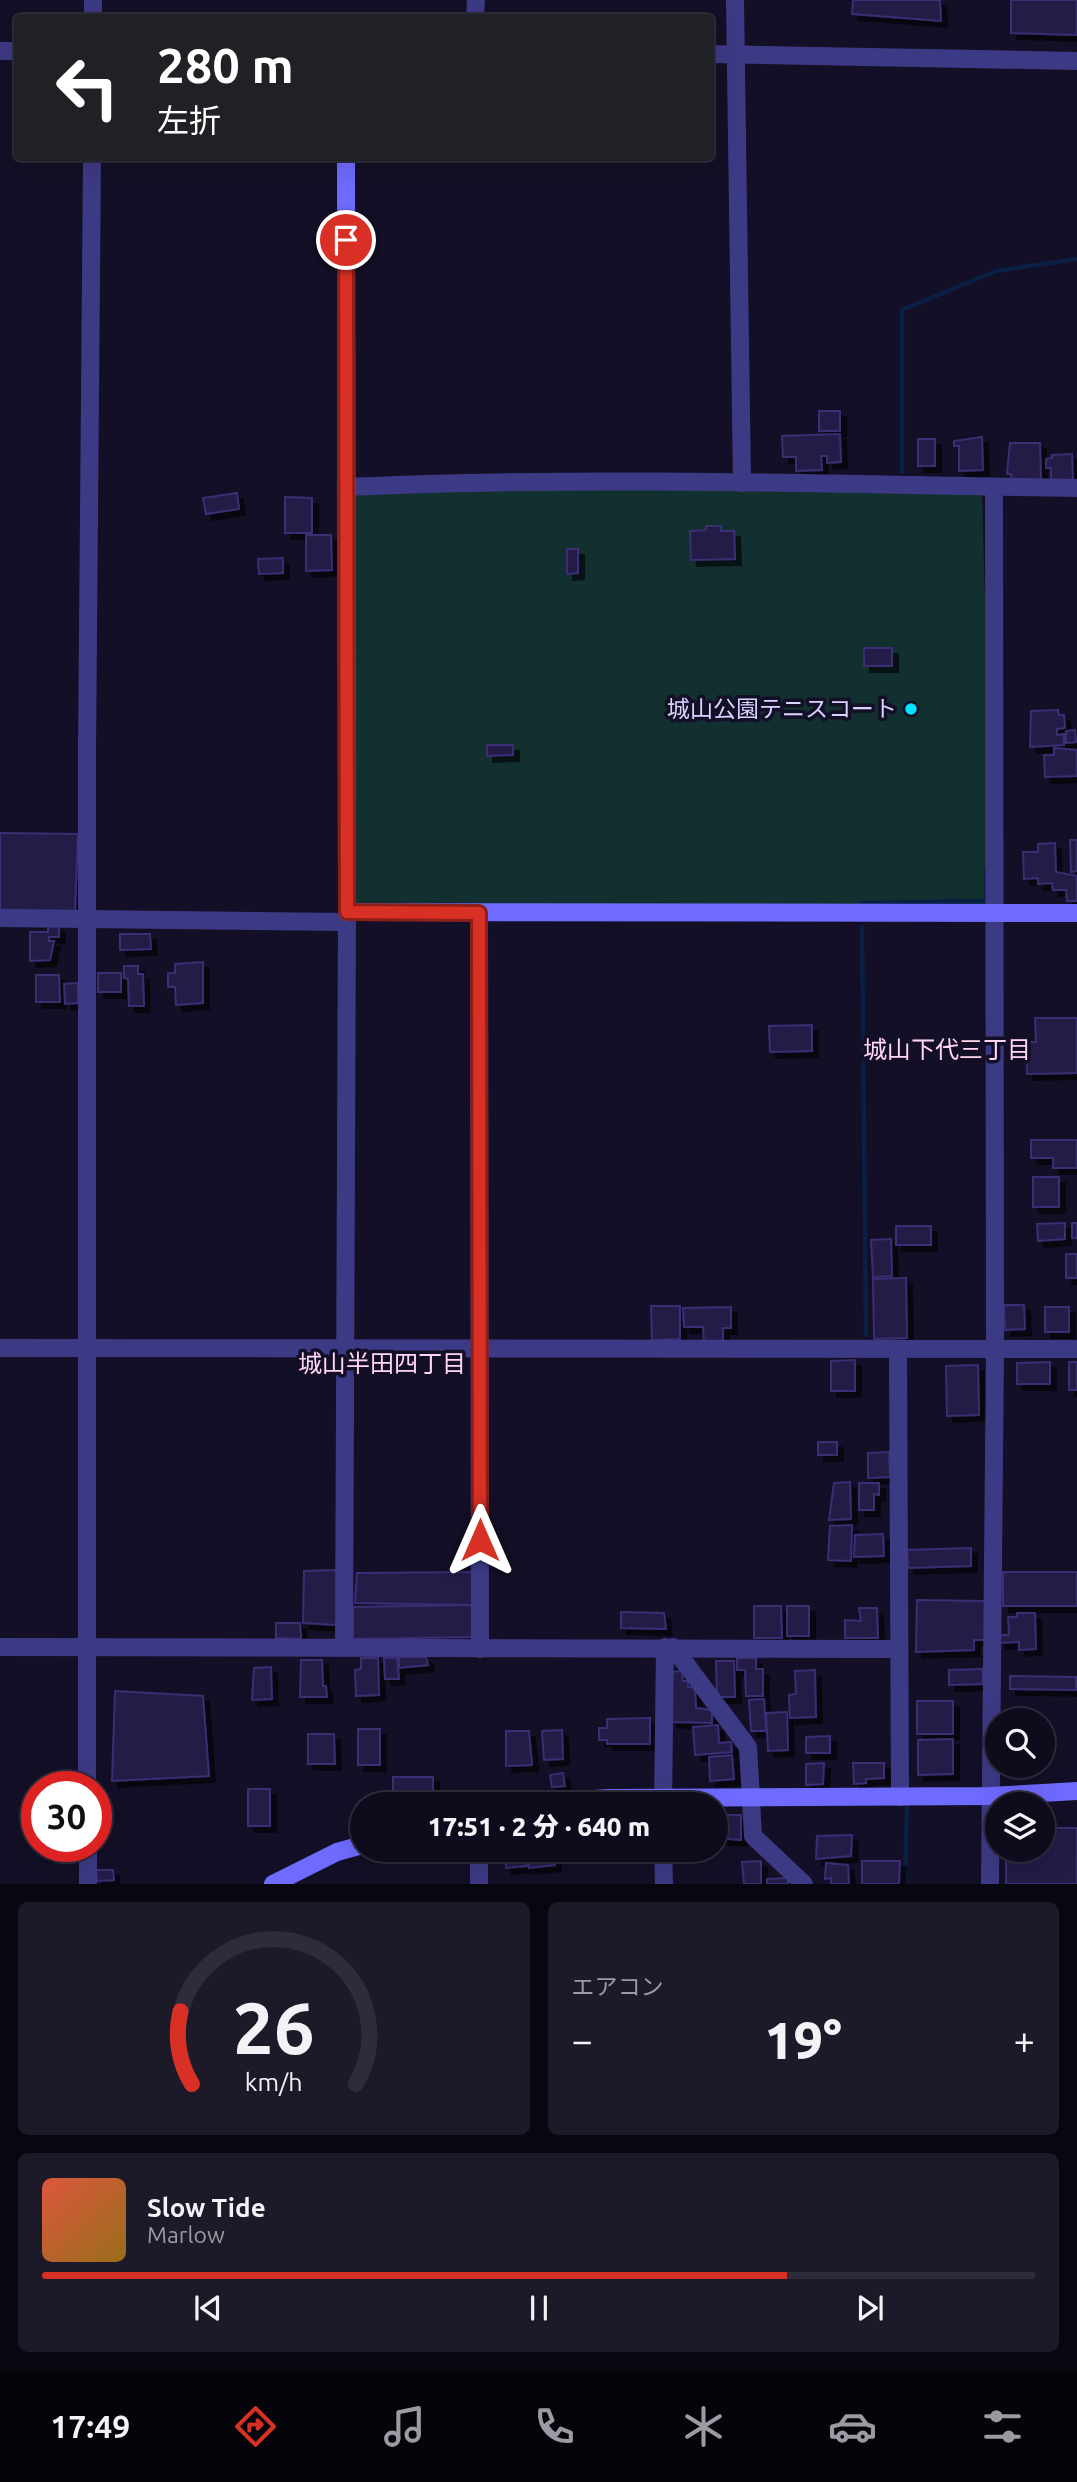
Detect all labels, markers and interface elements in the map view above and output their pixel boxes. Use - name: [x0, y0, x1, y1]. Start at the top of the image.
- text: 280 m: [157, 37, 294, 92]
- icon: left: [42, 42, 133, 133]
- text: 左折: [157, 102, 221, 138]
- pin: [316, 210, 376, 270]
- icon: arrive: [327, 221, 365, 259]
- place label: 城山公園テニスコート: [667, 696, 897, 721]
- marker: 城山公園テニスコート: [903, 701, 919, 717]
- district label: 城山下代三丁目: [863, 1036, 1031, 1063]
- district label: 城山半田四丁目: [298, 1350, 466, 1377]
- position arrow: [443, 1503, 517, 1577]
- map controls: [985, 1708, 1055, 1862]
- button: search: [985, 1708, 1055, 1778]
- speed limit sign: 30: [21, 1771, 112, 1862]
- button: layers: [985, 1792, 1055, 1862]
- text: 17:51 · 2 分 · 640 m: [428, 1812, 650, 1841]
- text: エアコン: [572, 1974, 664, 1999]
- text: 26: [233, 1987, 315, 2069]
- text: 19°: [764, 2011, 842, 2069]
- text: −: [572, 2019, 593, 2061]
- text: +: [1014, 2019, 1035, 2061]
- text: km/h: [245, 2068, 303, 2096]
- text: Slow Tide: [147, 2193, 266, 2222]
- text: Marlow: [147, 2222, 225, 2247]
- icon: previous: [189, 2289, 227, 2327]
- icon: pause: [520, 2289, 558, 2327]
- icon: next: [851, 2289, 889, 2327]
- icon: directions: [231, 2402, 280, 2451]
- icon: music: [380, 2402, 429, 2451]
- icon: phone: [530, 2402, 579, 2451]
- icon: climate: [679, 2402, 728, 2451]
- icon: car: [828, 2402, 877, 2451]
- icon: filters: [978, 2402, 1027, 2451]
- text: 17:49: [50, 2408, 130, 2444]

